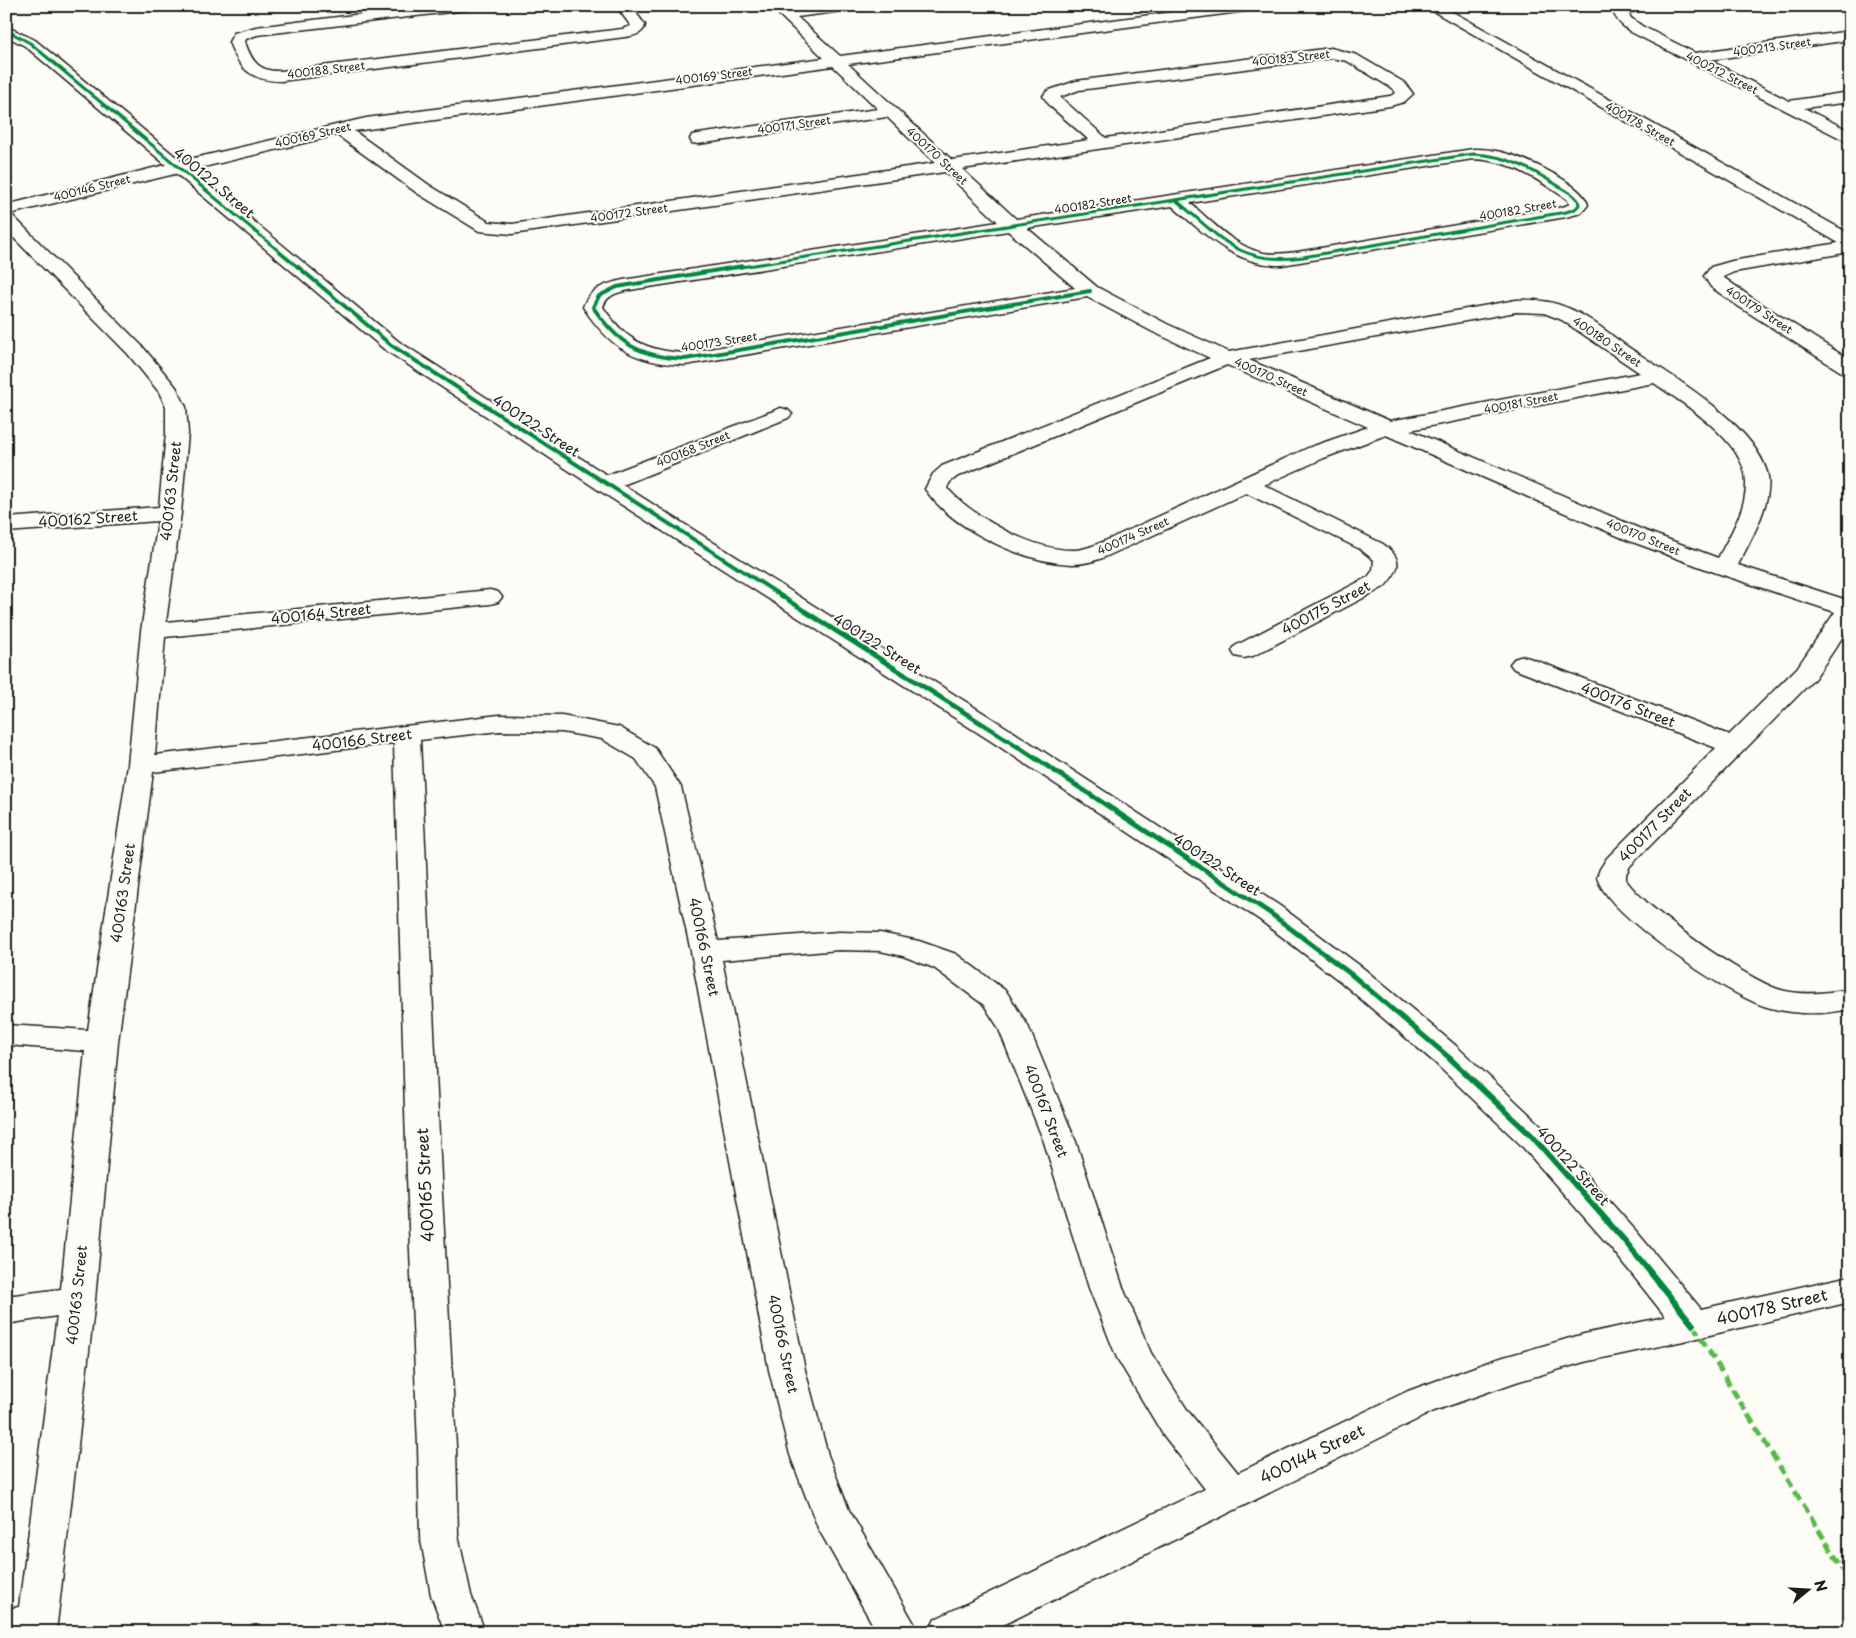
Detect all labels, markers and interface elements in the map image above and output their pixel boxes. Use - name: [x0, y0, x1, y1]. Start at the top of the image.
- street label: 400213 Street: [1732, 33, 1812, 60]
- street label: 400183 Street: [1251, 45, 1331, 70]
- street label: 400212 Street: [1683, 47, 1762, 98]
- street label: 400188 Street: [286, 56, 366, 83]
- street label: 400169 Street: [674, 62, 754, 89]
- street label: 400178 Street: [1602, 97, 1679, 150]
- street label: 400171 Street: [756, 111, 832, 138]
- street label: 400169 Street: [273, 117, 353, 152]
- street label: 400170 Street: [903, 123, 972, 189]
- street label: 400122 Street: [169, 142, 260, 223]
- street label: 400146 Street: [52, 170, 133, 205]
- street label: 400182 Street: [1053, 189, 1133, 218]
- street label: 400182 Street: [1478, 194, 1558, 225]
- street label: 400172 Street: [589, 199, 669, 226]
- street label: 400179 Street: [1722, 282, 1796, 338]
- street label: 400180 Street: [1570, 312, 1645, 371]
- street label: 400173 Street: [680, 327, 759, 356]
- street label: 400170 Street: [1232, 353, 1311, 400]
- street label: 400181 Street: [1482, 387, 1560, 418]
- street label: 400122 Street: [488, 389, 584, 462]
- street label: 400168 Street: [653, 426, 733, 471]
- street label: 400163 Street: [155, 440, 186, 542]
- street label: 400162 Street: [38, 505, 138, 532]
- street label: 400174 Street: [1094, 512, 1172, 559]
- street label: 400170 Street: [1604, 514, 1683, 559]
- street label: 400175 Street: [1278, 575, 1374, 640]
- street label: 400164 Street: [270, 598, 372, 629]
- street label: 400122 Street: [829, 608, 926, 679]
- street label: 400176 Street: [1578, 677, 1679, 732]
- street label: 400166 Street: [311, 723, 413, 756]
- street label: 400177 Street: [1614, 782, 1696, 867]
- street label: 400122 Street: [1169, 828, 1265, 901]
- street label: 400163 Street: [105, 842, 140, 944]
- street label: 400166 Street: [684, 896, 725, 998]
- street label: 400167 Street: [1019, 1061, 1074, 1161]
- street label: 400122 Street: [1532, 1121, 1615, 1210]
- street label: 400165 Street: [409, 1127, 439, 1243]
- street label: 400163 Street: [61, 1244, 92, 1346]
- street label: 400178 Street: [1714, 1282, 1830, 1330]
- street label: 400166 Street: [763, 1293, 804, 1395]
- street label: 400144 Street: [1255, 1417, 1368, 1489]
- north arrow: [1784, 1566, 1834, 1616]
- text: N: [1809, 1577, 1833, 1594]

